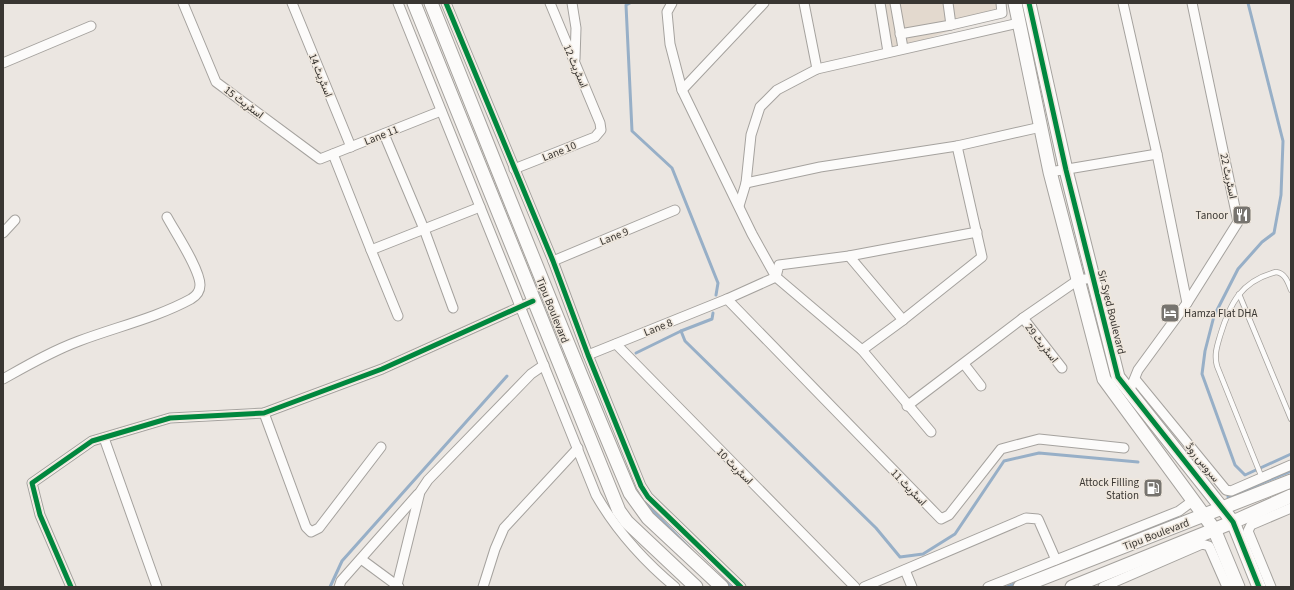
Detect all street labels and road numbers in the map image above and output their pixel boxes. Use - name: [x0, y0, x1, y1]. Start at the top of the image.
- street label: اسٹریٹ 12: [560, 42, 591, 90]
- street label: اسٹریٹ 14: [305, 51, 336, 99]
- street label: اسٹریٹ 15: [221, 83, 267, 122]
- street label: Lane 11: [362, 122, 400, 149]
- street label: Lane 10: [540, 138, 578, 165]
- street label: اسٹریٹ 22: [1216, 152, 1241, 200]
- street label: Lane 9: [597, 224, 631, 249]
- street label: Sir Syed Boulevard: [1094, 268, 1129, 356]
- street label: Tipu Boulevard: [532, 275, 573, 345]
- street label: Lane 8: [641, 315, 675, 340]
- street label: اسٹریٹ 29: [1022, 321, 1062, 366]
- street label: سروس روڈ: [1182, 439, 1223, 485]
- street label: اسٹریٹ 10: [713, 445, 756, 488]
- street label: اسٹریٹ 11: [887, 466, 930, 509]
- street label: Tipu Boulevard: [1121, 515, 1191, 554]

